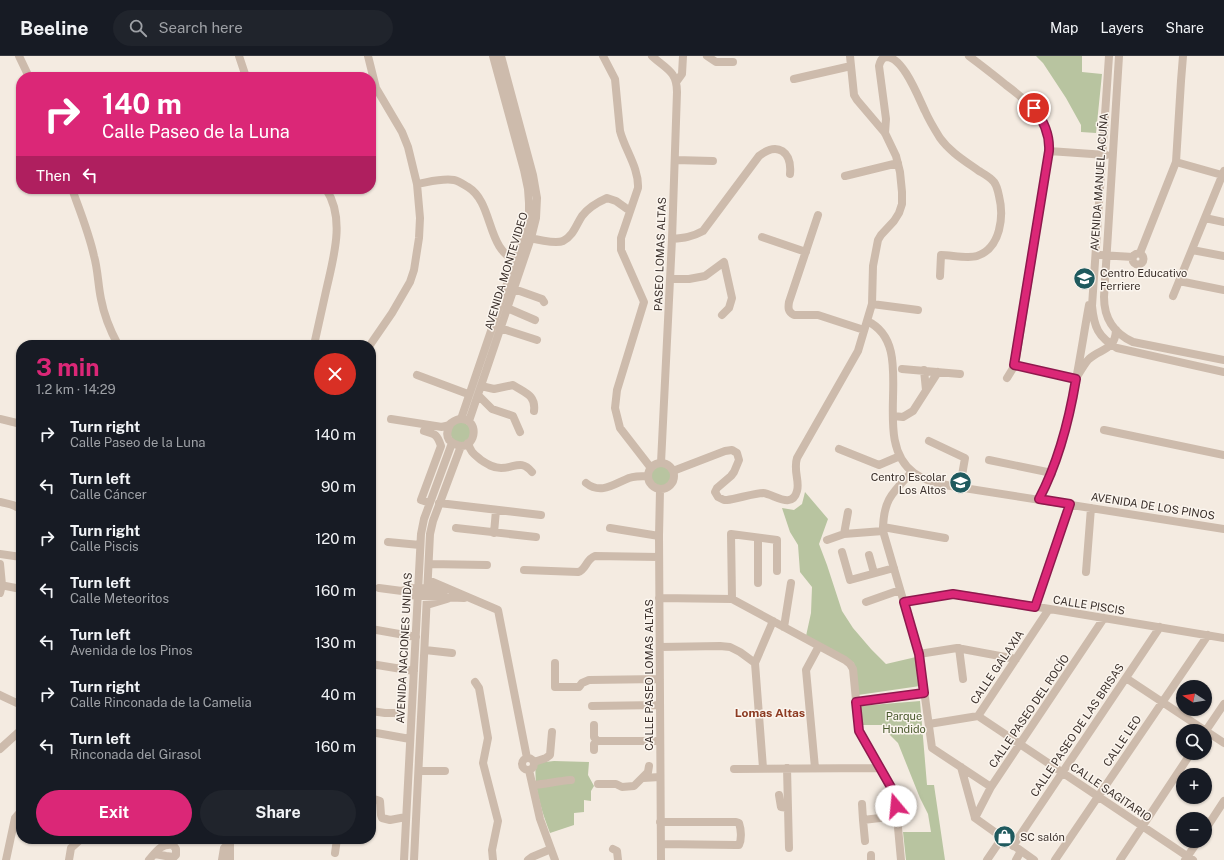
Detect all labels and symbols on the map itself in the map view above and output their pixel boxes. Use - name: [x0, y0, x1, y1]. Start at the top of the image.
- pin: [1017, 91, 1051, 125]
- street label: AVENIDA MANUEL ACUÑA: [1088, 112, 1110, 251]
- street label: PASEO LOMAS ALTAS: [652, 197, 668, 311]
- street label: AVENIDA MONTEVIDEO: [482, 211, 530, 331]
- school or university icon: Centro Educativo Ferriere: [1072, 266, 1098, 292]
- place label: Centro Educativo Ferriere: [1100, 267, 1187, 292]
- school or university icon: Centro Escolar Los Altos: [948, 470, 974, 496]
- place label: Centro Escolar Los Altos: [871, 471, 946, 496]
- street label: AVENIDA DE LOS PINOS: [1090, 490, 1216, 522]
- street label: AVENIDA NACIONES UNIDAS: [394, 572, 414, 724]
- street label: CALLE PISCIS: [1052, 593, 1126, 617]
- street label: CALLE PASEO LOMAS ALTAS: [643, 599, 655, 751]
- street label: CALLE GALAXIA: [968, 628, 1026, 706]
- street label: CALLE PASEO DEL ROCÍO: [986, 652, 1071, 770]
- street label: CALLE PASEO DE LAS BRISAS: [1028, 661, 1126, 799]
- north arrow: [1176, 680, 1212, 716]
- district label: Lomas Altas: [735, 706, 805, 720]
- park label: Parque Hundido: [882, 710, 926, 735]
- street label: CALLE LEO: [1101, 713, 1143, 769]
- street label: CALLE SAGITARIO: [1068, 760, 1154, 824]
- position arrow: [875, 785, 917, 827]
- shop icon: SC salón: [991, 824, 1017, 850]
- place label: SC salón: [1020, 831, 1065, 843]

